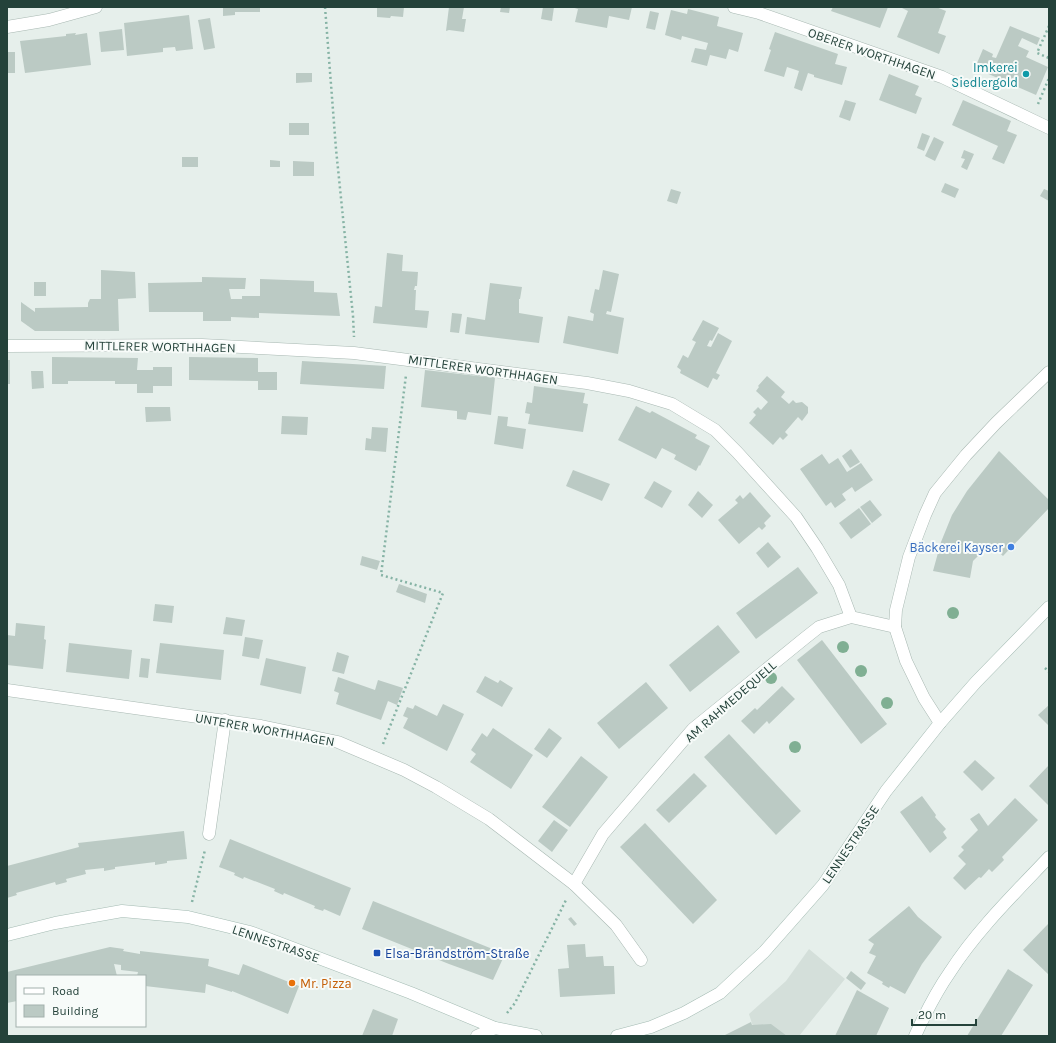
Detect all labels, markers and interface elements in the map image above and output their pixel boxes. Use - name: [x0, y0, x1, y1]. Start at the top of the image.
- street label: OBERER WORTHHAGEN: [806, 25, 938, 82]
- place label: Imkerei Siedlergold: [951, 60, 1018, 90]
- marker: Imkerei Siedlergold: [1021, 69, 1031, 79]
- street label: MITTLERER WORTHHAGEN: [84, 338, 236, 355]
- street label: MITTLERER WORTHHAGEN: [407, 352, 559, 387]
- place label: Bäckerei Kayser: [909, 540, 1003, 555]
- marker: Bäckerei Kayser: [1006, 542, 1016, 552]
- street label: AM RAHMEDEQUELL: [682, 658, 779, 745]
- street label: UNTERER WORTHHAGEN: [194, 710, 336, 749]
- street label: LENNESTRASSE: [819, 802, 882, 886]
- street label: LENNESTRASSE: [230, 922, 321, 965]
- place label: Elsa-Brändström-Straße: [385, 946, 530, 961]
- marker: Elsa-Brändström-Straße: [372, 948, 382, 958]
- legend: [16, 975, 146, 1027]
- place label: Mr. Pizza: [300, 976, 352, 991]
- marker: Mr. Pizza: [287, 978, 297, 988]
- text: Road: [52, 984, 80, 998]
- scale bar: [912, 1001, 976, 1027]
- text: Building: [52, 1004, 99, 1018]
- text: 20 m: [918, 1008, 946, 1022]

